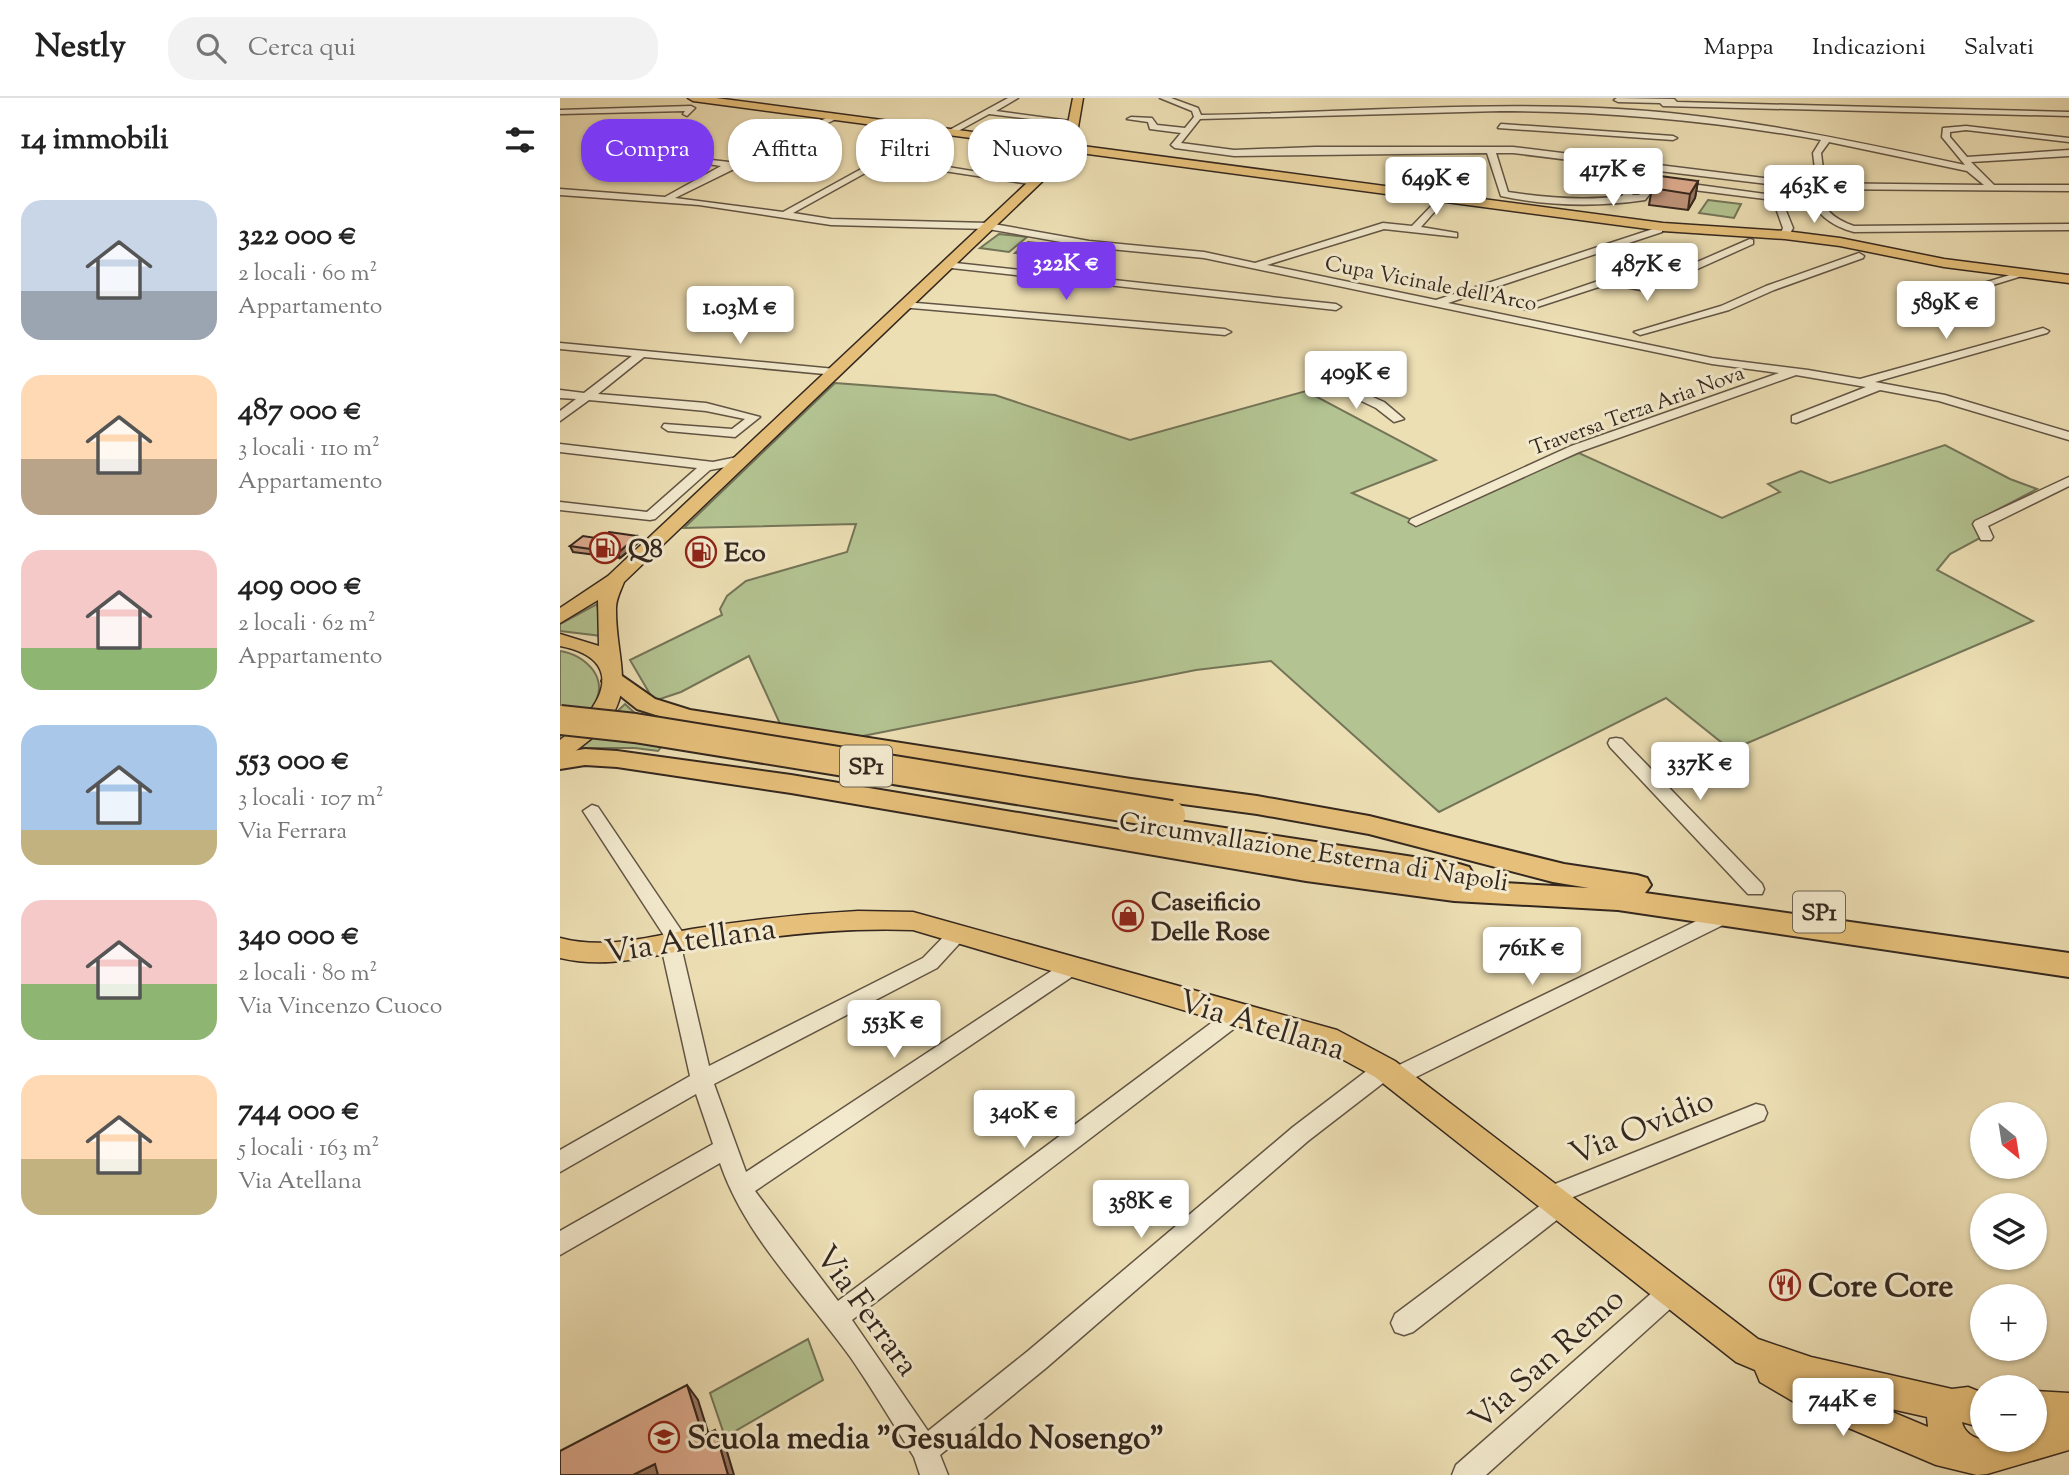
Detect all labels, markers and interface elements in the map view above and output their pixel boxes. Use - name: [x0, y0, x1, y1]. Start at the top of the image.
- search box: [168, 17, 658, 80]
- text: Nestly: [35, 24, 126, 72]
- icon: search: [192, 29, 230, 67]
- text: Cerca qui: [248, 30, 356, 67]
- text: Mappa: [1704, 31, 1774, 65]
- text: Indicazioni: [1812, 31, 1926, 65]
- text: Salvati: [1964, 31, 2034, 65]
- text: 14 immobili: [21, 119, 168, 162]
- chip: Compra: [581, 119, 714, 182]
- chip: Affitta: [728, 119, 842, 182]
- chip: Filtri: [856, 119, 954, 182]
- chip: Nuovo: [968, 119, 1087, 182]
- icon: filters: [501, 121, 539, 159]
- pin: 417K €: [1556, 148, 1670, 208]
- text: 417K €: [1580, 154, 1646, 187]
- pin: 649K €: [1379, 158, 1493, 217]
- text: 649K €: [1401, 163, 1471, 196]
- pin: 463K €: [1757, 166, 1871, 225]
- text: 463K €: [1780, 171, 1848, 204]
- text: 322 000 €: [238, 215, 357, 258]
- icon: home: [77, 228, 161, 312]
- pin: 322K €: [1009, 242, 1123, 302]
- pin: 487K €: [1590, 244, 1704, 303]
- text: 322K €: [1033, 248, 1099, 281]
- text: 487K €: [1612, 249, 1682, 282]
- street label: Cupa Vicinale dell'Arco: [1322, 250, 1539, 320]
- text: 2 locali · 60 m²: [238, 258, 377, 291]
- pin: 589K €: [1889, 282, 2003, 341]
- pin: 1.03M €: [675, 286, 805, 346]
- text: 589K €: [1913, 287, 1979, 320]
- text: Appartamento: [238, 291, 382, 324]
- text: 1.03M €: [703, 292, 777, 325]
- pin: 409K €: [1299, 352, 1413, 411]
- text: 409K €: [1321, 357, 1391, 390]
- street label: Traversa Terza Aria Nova: [1526, 359, 1749, 465]
- text: 487 000 €: [238, 390, 362, 433]
- icon: home: [77, 403, 161, 487]
- text: 3 locali · 110 m²: [238, 433, 380, 466]
- text: Appartamento: [238, 466, 382, 499]
- fuel station icon: Q8: [588, 531, 622, 565]
- place label: Q8: [628, 532, 663, 569]
- fuel station icon: Eco: [684, 535, 718, 569]
- place label: Eco: [724, 536, 766, 573]
- text: 409 000 €: [238, 565, 362, 608]
- icon: home: [77, 578, 161, 662]
- text: 2 locali · 62 m²: [238, 608, 376, 641]
- text: Appartamento: [238, 641, 382, 674]
- text: 553 000 €: [238, 740, 350, 783]
- pin: 337K €: [1643, 742, 1757, 802]
- road number: SP1: [840, 746, 892, 786]
- text: 337K €: [1667, 748, 1733, 781]
- icon: home: [77, 753, 161, 837]
- text: 3 locali · 107 m²: [238, 783, 383, 816]
- street label: Circumvallazione Esterna di Napoli: [1116, 804, 1511, 903]
- text: Via Ferrara: [238, 816, 347, 849]
- place label: Caseificio Delle Rose: [1151, 885, 1270, 952]
- road number: SP1: [1793, 892, 1845, 932]
- shop icon: Caseificio Delle Rose: [1111, 899, 1145, 933]
- street label: Via Atellana: [602, 907, 779, 977]
- text: 340 000 €: [238, 915, 360, 958]
- icon: home: [77, 928, 161, 1012]
- pin: 761K €: [1475, 928, 1589, 987]
- text: 761K €: [1499, 933, 1565, 966]
- text: 2 locali · 80 m²: [238, 958, 377, 991]
- street label: Via Atellana: [1172, 980, 1350, 1074]
- text: Via Vincenzo Cuoco: [238, 991, 442, 1024]
- pin: 553K €: [837, 1000, 951, 1060]
- text: 553K €: [864, 1006, 924, 1039]
- street label: Via Ovidio: [1563, 1079, 1721, 1179]
- text: 744 000 €: [238, 1090, 360, 1133]
- pin: 340K €: [967, 1090, 1081, 1150]
- text: 340K €: [990, 1096, 1058, 1129]
- north arrow: [1970, 1102, 2048, 1180]
- map controls: [1970, 1102, 2047, 1452]
- icon: home: [77, 1103, 161, 1187]
- text: 5 locali · 163 m²: [238, 1133, 379, 1166]
- text: Via Atellana: [238, 1166, 362, 1199]
- pin: 358K €: [1084, 1180, 1198, 1240]
- text: 358K €: [1109, 1186, 1173, 1219]
- button: layers: [1970, 1193, 2047, 1270]
- street label: Via Ferrara: [802, 1237, 929, 1387]
- place label: Core Core: [1808, 1265, 1954, 1311]
- restaurant icon: Core Core: [1768, 1268, 1802, 1302]
- street label: Via San Remo: [1460, 1278, 1636, 1442]
- button: +: [1970, 1284, 2047, 1361]
- button: −: [1970, 1375, 2047, 1452]
- pin: 744K €: [1786, 1378, 1900, 1438]
- text: 744K €: [1809, 1384, 1877, 1417]
- place label: Scuola media "Gesualdo Nosengo": [687, 1417, 1164, 1463]
- school or university icon: Scuola media "Gesualdo Nosengo": [647, 1420, 681, 1454]

